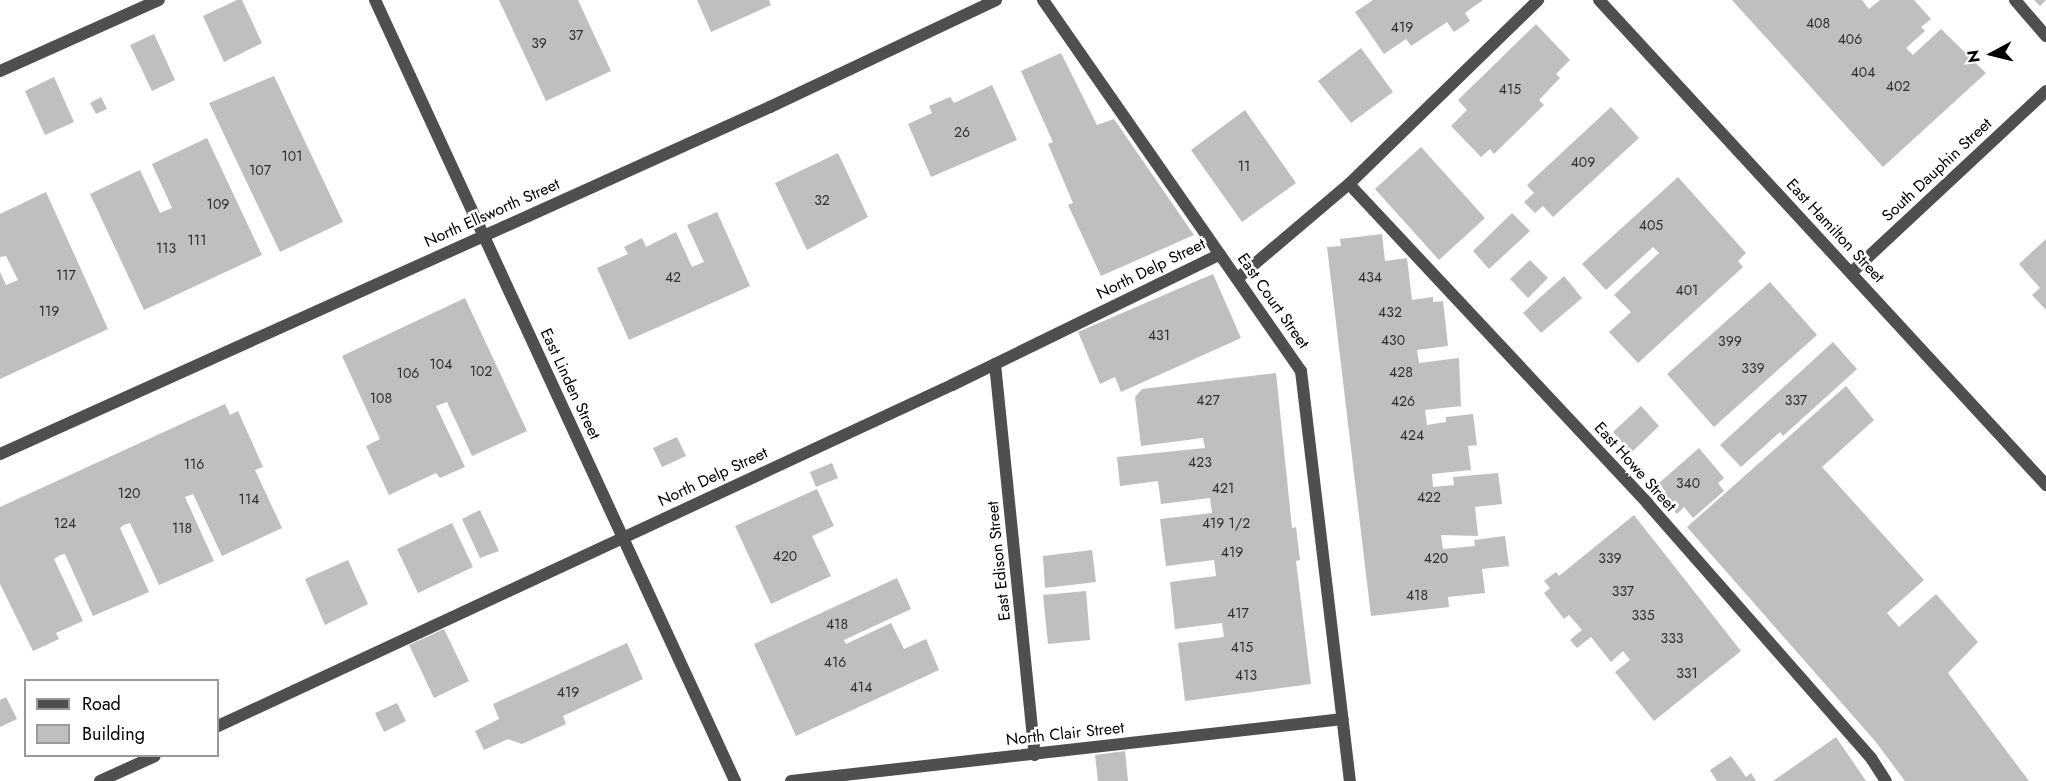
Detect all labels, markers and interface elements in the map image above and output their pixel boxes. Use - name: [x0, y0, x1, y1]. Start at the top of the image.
- house number: 408: [1806, 15, 1830, 31]
- house number: 419: [1391, 19, 1413, 35]
- north arrow: [1962, 24, 2022, 84]
- house number: 37: [569, 27, 583, 43]
- house number: 406: [1838, 31, 1862, 47]
- house number: 39: [531, 35, 547, 51]
- text: N: [1961, 49, 1986, 64]
- house number: 404: [1851, 64, 1875, 80]
- house number: 402: [1886, 78, 1910, 94]
- house number: 415: [1499, 81, 1521, 97]
- street label: South Dauphin Street: [1878, 114, 1996, 226]
- house number: 26: [954, 124, 970, 140]
- house number: 101: [282, 148, 302, 164]
- house number: 409: [1571, 154, 1595, 170]
- house number: 11: [1238, 158, 1250, 174]
- house number: 107: [249, 162, 271, 178]
- street label: North Ellsworth Street: [421, 174, 563, 252]
- street label: East Hamilton Street: [1782, 175, 1888, 287]
- house number: 32: [814, 192, 830, 208]
- house number: 109: [207, 196, 229, 212]
- house number: 405: [1639, 217, 1663, 233]
- house number: 111: [188, 232, 206, 248]
- street label: North Delp Street: [1094, 234, 1208, 304]
- house number: 113: [156, 240, 176, 256]
- street label: East Court Street: [1233, 250, 1313, 352]
- house number: 117: [56, 267, 76, 283]
- house number: 42: [665, 269, 681, 285]
- house number: 434: [1358, 269, 1382, 285]
- house number: 401: [1676, 282, 1698, 298]
- house number: 119: [39, 303, 59, 319]
- house number: 432: [1378, 304, 1402, 320]
- street label: East Linden Street: [536, 326, 604, 442]
- house number: 431: [1148, 327, 1170, 343]
- house number: 430: [1381, 332, 1405, 348]
- house number: 399: [1718, 333, 1742, 349]
- house number: 104: [430, 356, 452, 372]
- house number: 339: [1741, 360, 1765, 376]
- house number: 102: [470, 363, 492, 379]
- house number: 428: [1389, 364, 1413, 380]
- house number: 106: [397, 365, 419, 381]
- house number: 108: [370, 390, 392, 406]
- house number: 427: [1196, 392, 1220, 408]
- house number: 337: [1785, 392, 1807, 408]
- house number: 426: [1391, 393, 1415, 409]
- street label: East Howe Street: [1590, 418, 1680, 516]
- house number: 424: [1400, 427, 1424, 443]
- street label: North Delp Street: [655, 443, 771, 511]
- house number: 423: [1188, 454, 1212, 470]
- house number: 116: [184, 456, 204, 472]
- house number: 340: [1676, 475, 1700, 491]
- house number: 421: [1212, 480, 1234, 496]
- house number: 120: [118, 485, 140, 501]
- house number: 422: [1417, 489, 1441, 505]
- house number: 114: [239, 491, 259, 507]
- street label: East Edison Street: [983, 500, 1015, 622]
- house number: 124: [54, 515, 76, 531]
- house number: 419 1/2: [1202, 515, 1250, 531]
- house number: 118: [172, 520, 192, 536]
- house number: 419: [1221, 544, 1243, 560]
- house number: 420: [773, 548, 797, 564]
- house number: 420: [1424, 550, 1448, 566]
- house number: 339: [1598, 550, 1622, 566]
- house number: 337: [1612, 583, 1634, 599]
- house number: 418: [1406, 587, 1428, 603]
- house number: 417: [1227, 605, 1249, 621]
- house number: 335: [1631, 607, 1655, 623]
- house number: 418: [826, 616, 848, 632]
- house number: 333: [1661, 630, 1683, 646]
- house number: 415: [1231, 639, 1253, 655]
- house number: 416: [824, 654, 846, 670]
- house number: 331: [1676, 665, 1698, 681]
- house number: 413: [1235, 667, 1257, 683]
- legend: [24, 679, 219, 757]
- house number: 414: [850, 679, 872, 695]
- house number: 419: [557, 684, 579, 700]
- text: Road: [82, 691, 121, 717]
- street label: North Clair Street: [1005, 718, 1125, 750]
- text: Building: [82, 721, 145, 747]

